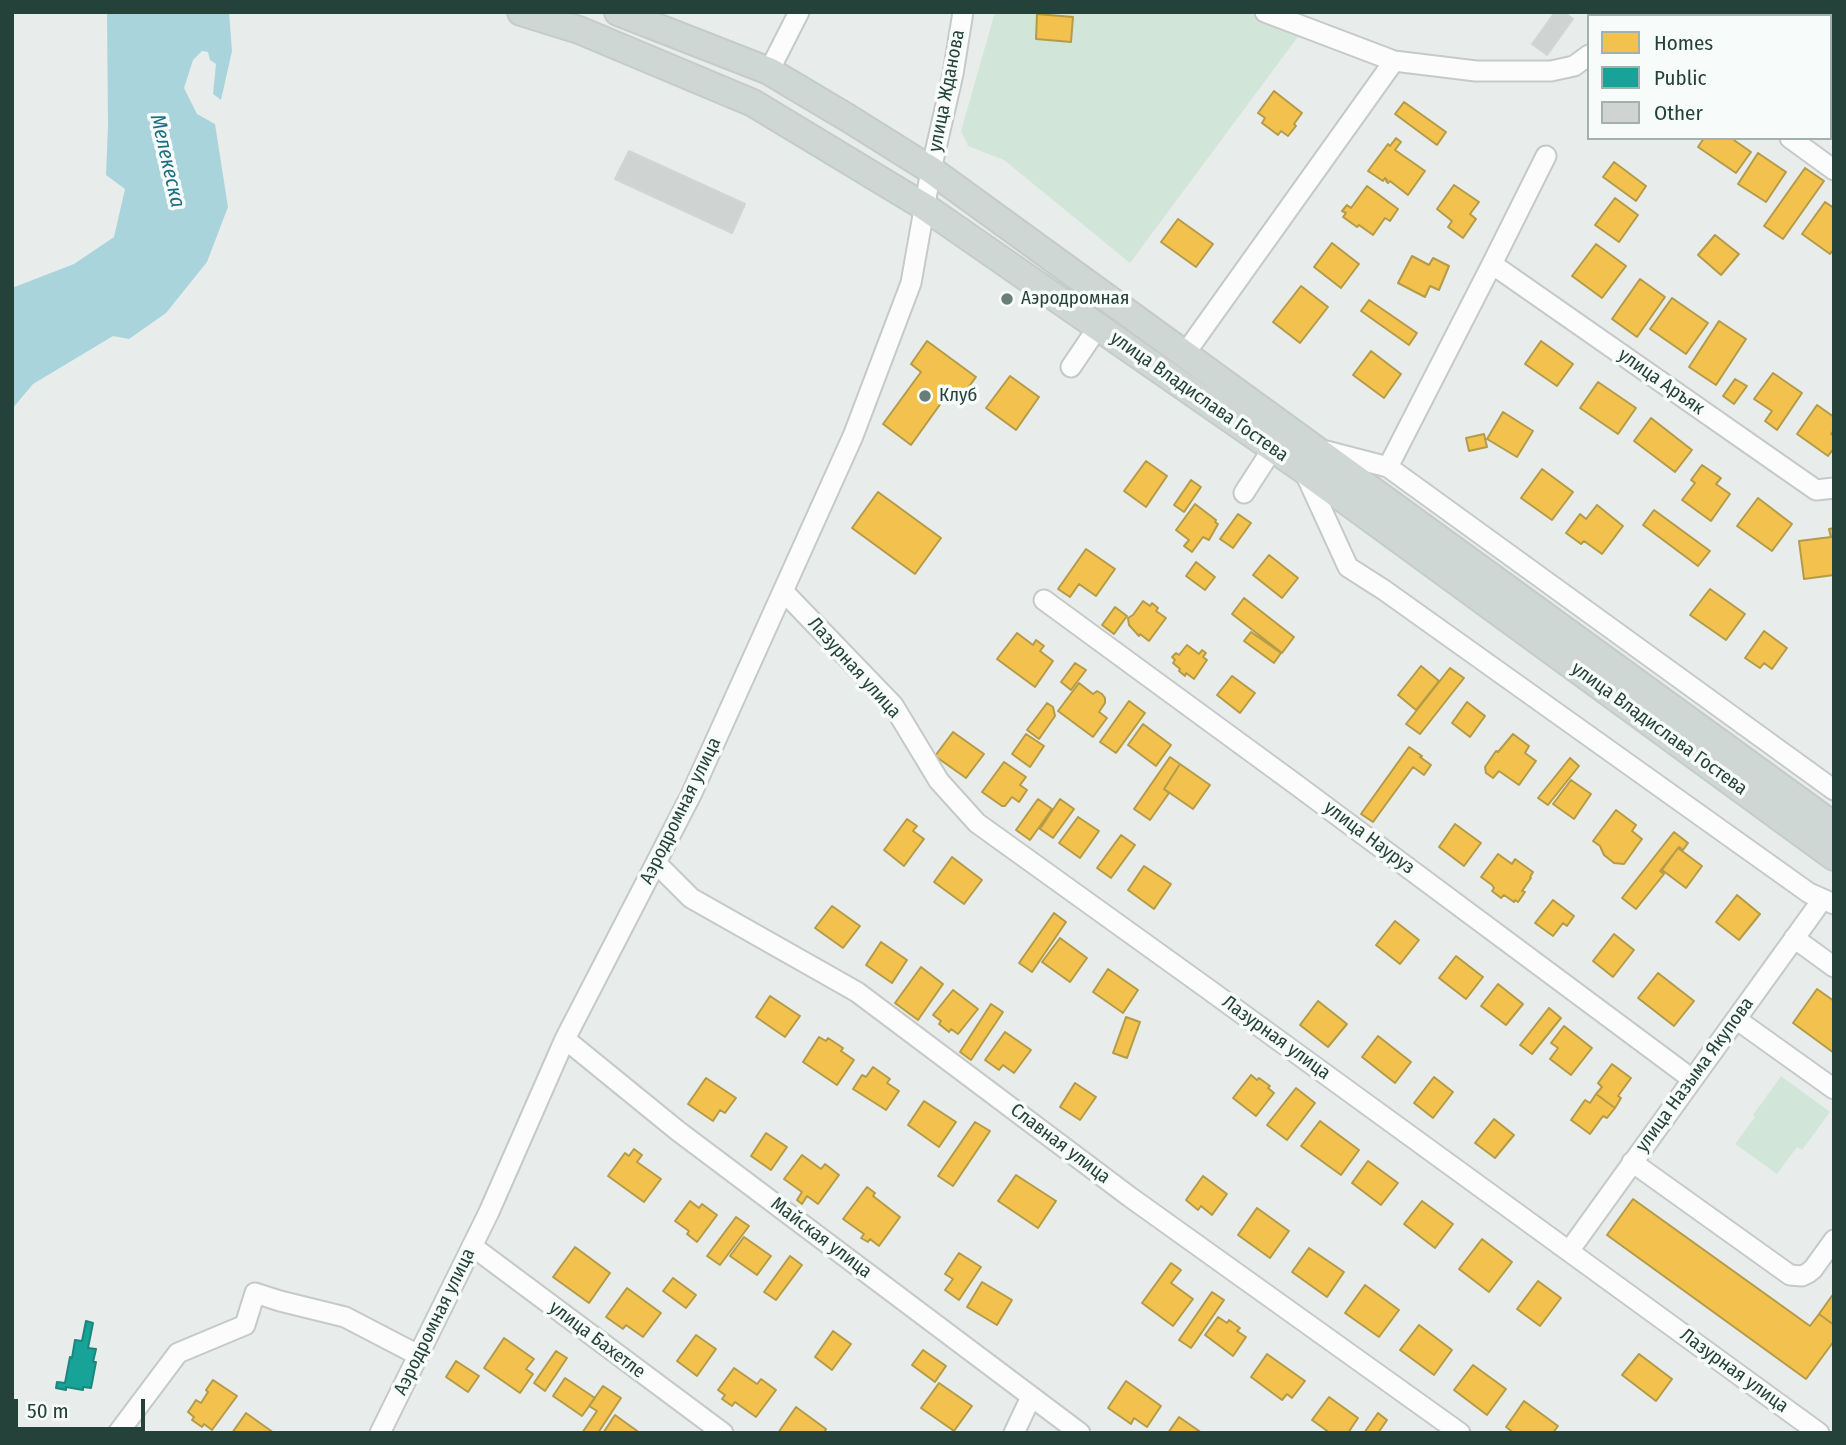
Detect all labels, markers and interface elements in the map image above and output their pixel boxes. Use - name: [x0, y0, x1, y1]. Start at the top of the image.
- legend: [1587, 14, 1832, 140]
- street label: улица Жданова: [924, 28, 970, 154]
- text: Homes: [1654, 30, 1713, 56]
- text: Public: [1654, 65, 1706, 91]
- text: Other: [1654, 100, 1703, 126]
- water label: Мелекеска: [144, 112, 190, 210]
- place label: Аэродромная: [1021, 288, 1129, 310]
- marker: Аэродромная: [999, 291, 1015, 307]
- street label: улица Владислава Гостева: [1106, 327, 1292, 467]
- street label: улица Аръяк: [1613, 344, 1709, 420]
- place label: Клуб: [939, 385, 977, 407]
- marker: Клуб: [917, 388, 933, 404]
- street label: Лазурная улица: [803, 613, 905, 723]
- street label: улица Владислава Гостева: [1567, 657, 1751, 801]
- street label: Аэродромная улица: [636, 734, 726, 888]
- street label: улица Науруз: [1319, 796, 1419, 880]
- street label: Лазурная улица: [1217, 991, 1335, 1085]
- street label: улица Назыма Якупова: [1631, 993, 1759, 1157]
- street label: Славная улица: [1006, 1099, 1114, 1189]
- street label: Майская улица: [766, 1193, 876, 1283]
- street label: Аэродромная улица: [390, 1245, 480, 1399]
- street label: улица Бахетле: [544, 1296, 650, 1384]
- street label: Лазурная улица: [1675, 1324, 1793, 1418]
- scale bar: [18, 1386, 149, 1430]
- text: 50 m: [27, 1398, 69, 1424]

